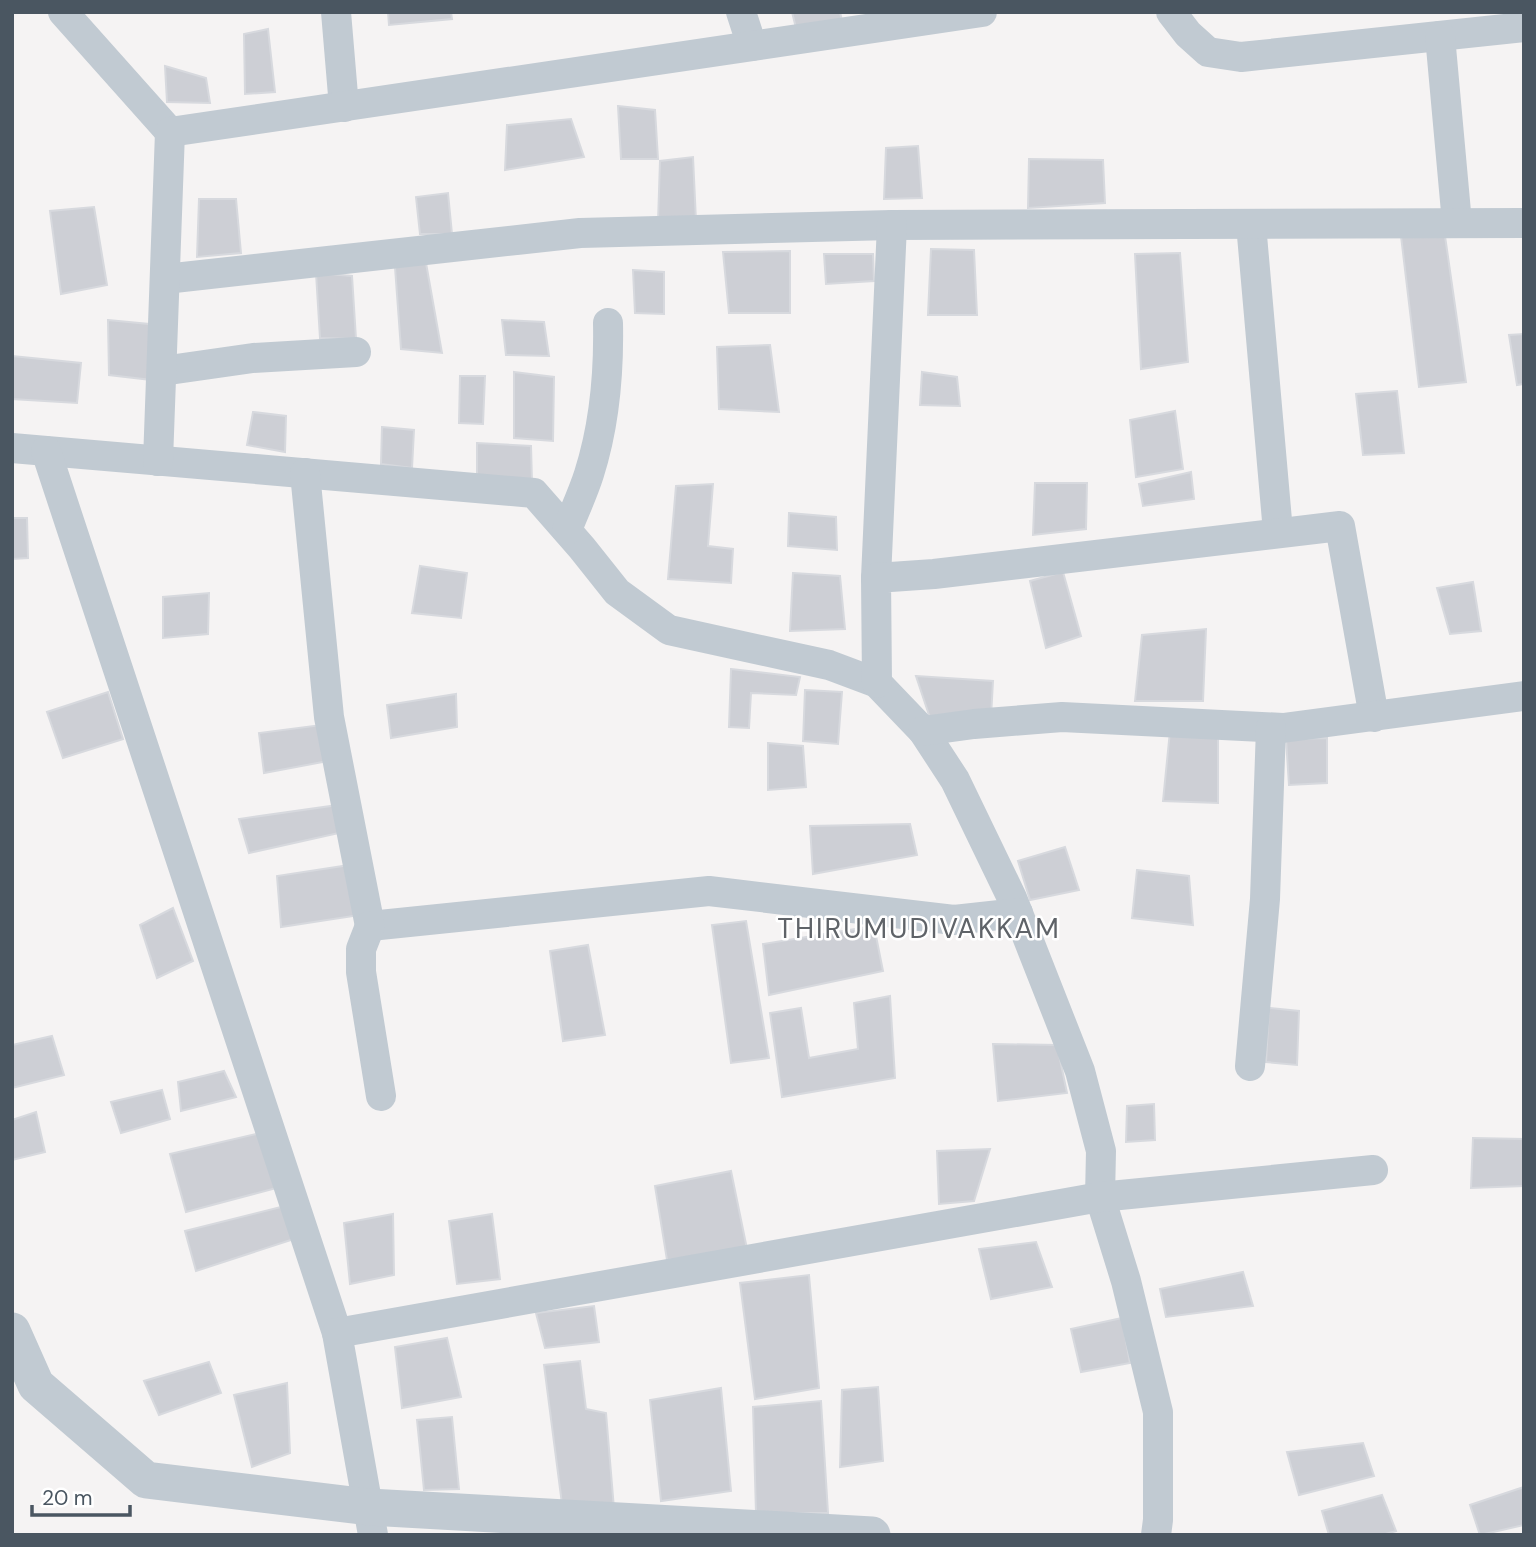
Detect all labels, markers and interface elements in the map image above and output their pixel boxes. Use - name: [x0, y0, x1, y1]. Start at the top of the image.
- district label: THIRUMUDIVAKKAM: [777, 910, 1061, 947]
- scale bar: [32, 1474, 130, 1518]
- text: 20 m: [42, 1484, 93, 1512]

